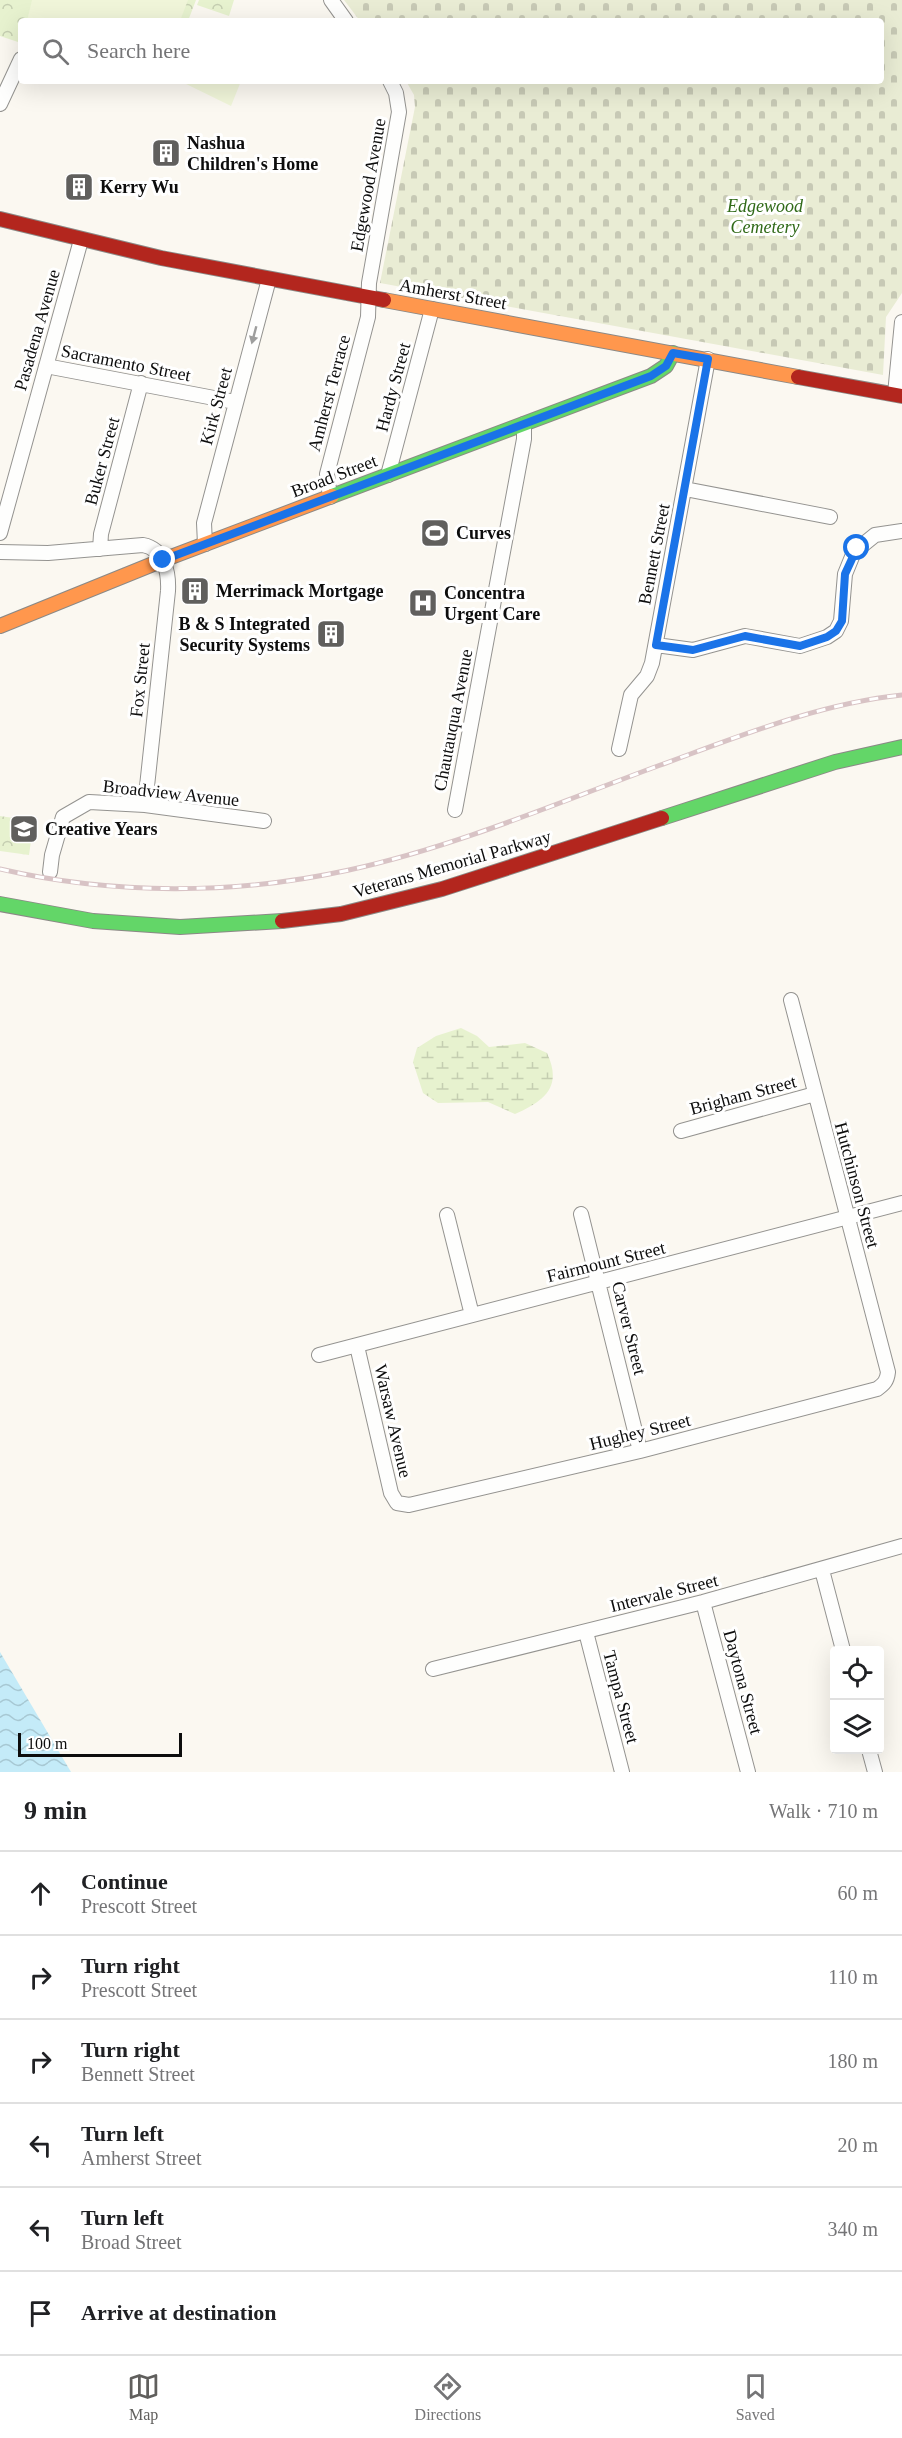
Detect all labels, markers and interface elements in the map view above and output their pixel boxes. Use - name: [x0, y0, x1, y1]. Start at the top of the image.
- search box: [18, 18, 884, 84]
- icon: search: [39, 35, 72, 68]
- text: Search here: [87, 38, 190, 63]
- street label: Edgewood Avenue: [346, 117, 390, 253]
- place label: Nashua Children's Home: [187, 133, 318, 174]
- building icon: Nashua Children's Home: [150, 137, 182, 169]
- building icon: Kerry Wu: [63, 171, 95, 203]
- place label: Kerry Wu: [100, 177, 179, 197]
- park label: Edgewood Cemetery: [726, 196, 804, 237]
- street label: Pasadena Avenue: [10, 267, 64, 393]
- street label: Amherst Street: [398, 275, 508, 313]
- one-way arrow: [249, 326, 258, 344]
- street label: Amherst Terrace: [304, 333, 354, 453]
- street label: Hardy Street: [372, 340, 414, 434]
- street label: Sacramento Street: [60, 341, 192, 385]
- street label: Kirk Street: [196, 365, 236, 447]
- street label: Buker Street: [81, 415, 123, 507]
- street label: Broad Street: [288, 450, 380, 502]
- street label: Bennett Street: [634, 502, 674, 606]
- sports icon: Curves: [419, 517, 451, 549]
- place label: Curves: [456, 523, 511, 543]
- route start: [843, 534, 869, 560]
- route end: [149, 546, 175, 572]
- building icon: Merrimack Mortgage: [179, 575, 211, 607]
- place label: Merrimack Mortgage: [216, 581, 383, 601]
- place label: Concentra Urgent Care: [444, 583, 540, 624]
- hospital icon: Concentra Urgent Care: [407, 587, 439, 619]
- place label: B & S Integrated Security Systems: [179, 614, 310, 655]
- building icon: B & S Integrated Security Systems: [315, 618, 347, 650]
- street label: Fox Street: [126, 642, 154, 718]
- street label: Chautauqua Avenue: [429, 647, 477, 793]
- street label: Broadview Avenue: [102, 776, 240, 810]
- school or university icon: Creative Years: [8, 813, 40, 845]
- place label: Creative Years: [45, 819, 157, 839]
- street label: Veterans Memorial Parkway: [351, 826, 553, 902]
- street label: Brigham Street: [688, 1071, 798, 1119]
- street label: Hutchinson Street: [831, 1120, 883, 1250]
- street label: Fairmount Street: [545, 1238, 667, 1286]
- street label: Carver Street: [608, 1279, 650, 1377]
- street label: Warsaw Avenue: [370, 1362, 416, 1480]
- street label: Hughey Street: [587, 1410, 693, 1454]
- street label: Intervale Street: [608, 1570, 720, 1616]
- street label: Daytona Street: [719, 1628, 767, 1736]
- map controls: [830, 1646, 884, 1754]
- button: locate: [830, 1646, 884, 1700]
- street label: Tampa Street: [599, 1648, 643, 1746]
- button: layers: [830, 1700, 884, 1754]
- scale bar: [18, 1730, 182, 1758]
- text: 100 m: [27, 1735, 67, 1752]
- text: 9 min: [24, 1796, 87, 1825]
- text: Walk · 710 m: [769, 1800, 878, 1822]
- text: Continue: [81, 1869, 168, 1894]
- icon: ahead: [24, 1877, 57, 1910]
- text: 60 m: [837, 1882, 878, 1904]
- text: Prescott Street: [81, 1895, 197, 1917]
- text: Turn right: [81, 1953, 180, 1978]
- icon: right: [24, 1961, 57, 1994]
- text: 110 m: [828, 1966, 878, 1988]
- text: Prescott Street: [81, 1979, 197, 2001]
- text: Turn right: [81, 2037, 180, 2062]
- icon: right: [24, 2045, 57, 2078]
- text: 180 m: [827, 2050, 878, 2072]
- text: Bennett Street: [81, 2063, 195, 2085]
- text: Turn left: [81, 2121, 164, 2146]
- icon: left: [24, 2129, 57, 2162]
- text: 20 m: [837, 2134, 878, 2156]
- text: Amherst Street: [81, 2147, 202, 2169]
- text: Turn left: [81, 2205, 164, 2230]
- icon: left: [24, 2213, 57, 2246]
- text: 340 m: [827, 2218, 878, 2240]
- text: Broad Street: [81, 2231, 182, 2253]
- icon: arrive: [24, 2297, 57, 2330]
- text: Arrive at destination: [81, 2300, 277, 2325]
- tab: Map: [127, 2370, 160, 2424]
- tab: Directions: [415, 2370, 481, 2424]
- tab: Saved: [736, 2370, 775, 2424]

